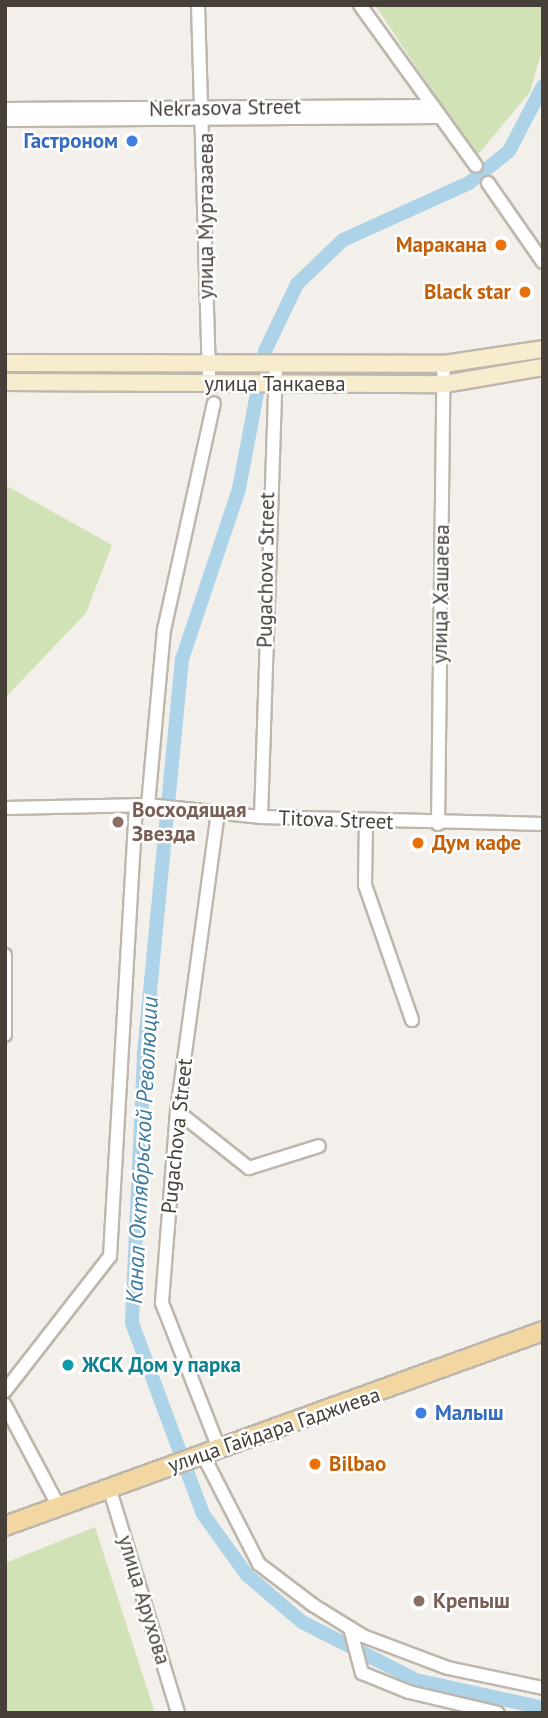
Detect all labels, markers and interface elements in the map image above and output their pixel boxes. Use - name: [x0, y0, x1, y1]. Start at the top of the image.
- street label: Nekrasova Street: [149, 94, 301, 122]
- place label: Гастроном: [24, 128, 118, 154]
- marker: Гастроном: [124, 133, 140, 149]
- street label: улица Муртазаева: [193, 133, 219, 299]
- place label: Маракана: [396, 232, 487, 258]
- marker: Маракана: [493, 237, 509, 253]
- place label: Black star: [423, 279, 511, 305]
- marker: Black star: [517, 284, 533, 300]
- street label: улица Танкаева: [204, 371, 346, 397]
- street label: Pugachova Street: [252, 492, 280, 648]
- street label: улица Хашаева: [427, 524, 455, 664]
- place label: Восходящая Звезда: [132, 797, 247, 847]
- street label: Titova Street: [278, 805, 394, 835]
- marker: Восходящая Звезда: [110, 814, 126, 830]
- place label: Дум кафе: [432, 830, 521, 856]
- marker: Дум кафе: [410, 835, 426, 851]
- water label: Канал Октябрьской Революции: [120, 996, 164, 1304]
- street label: Pugachova Street: [156, 1057, 198, 1215]
- place label: ЖСК Дом у парка: [82, 1352, 243, 1378]
- marker: ЖСК Дом у парка: [60, 1357, 76, 1373]
- street label: улица Гайдара Гаджиева: [165, 1382, 383, 1478]
- place label: Малыш: [435, 1400, 504, 1426]
- marker: Малыш: [413, 1405, 429, 1421]
- place label: Bilbao: [329, 1451, 386, 1477]
- marker: Bilbao: [307, 1456, 323, 1472]
- street label: улица Арухова: [112, 1532, 176, 1668]
- place label: Крепыш: [433, 1588, 510, 1614]
- marker: Крепыш: [411, 1593, 427, 1609]

